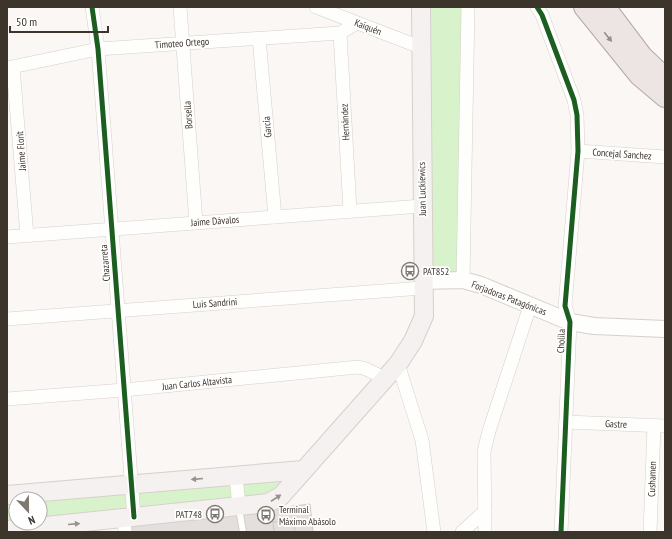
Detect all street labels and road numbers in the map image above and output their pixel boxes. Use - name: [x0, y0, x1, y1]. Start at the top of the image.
- street label: Kaiquén: [353, 16, 383, 38]
- street label: Timoteo Ortego: [154, 35, 210, 51]
- street label: Borsella: [181, 101, 195, 129]
- street label: Hernández: [338, 103, 352, 141]
- street label: García: [260, 116, 274, 138]
- street label: Jaime Florit: [13, 130, 29, 172]
- street label: Concejal Sanchez: [592, 145, 652, 163]
- street label: Juan Luckiewics: [415, 161, 429, 217]
- street label: Jaime Dávalos: [189, 213, 240, 229]
- street label: Chazarreta: [97, 244, 113, 282]
- street label: Forjadoras Patagónicas: [470, 278, 549, 319]
- street label: Luis Sandrini: [192, 295, 238, 311]
- street label: Cholila: [554, 329, 568, 353]
- street label: Juan Carlos Altavista: [160, 373, 233, 393]
- street label: Gastre: [605, 417, 627, 431]
- street label: Cushamen: [645, 461, 659, 497]

